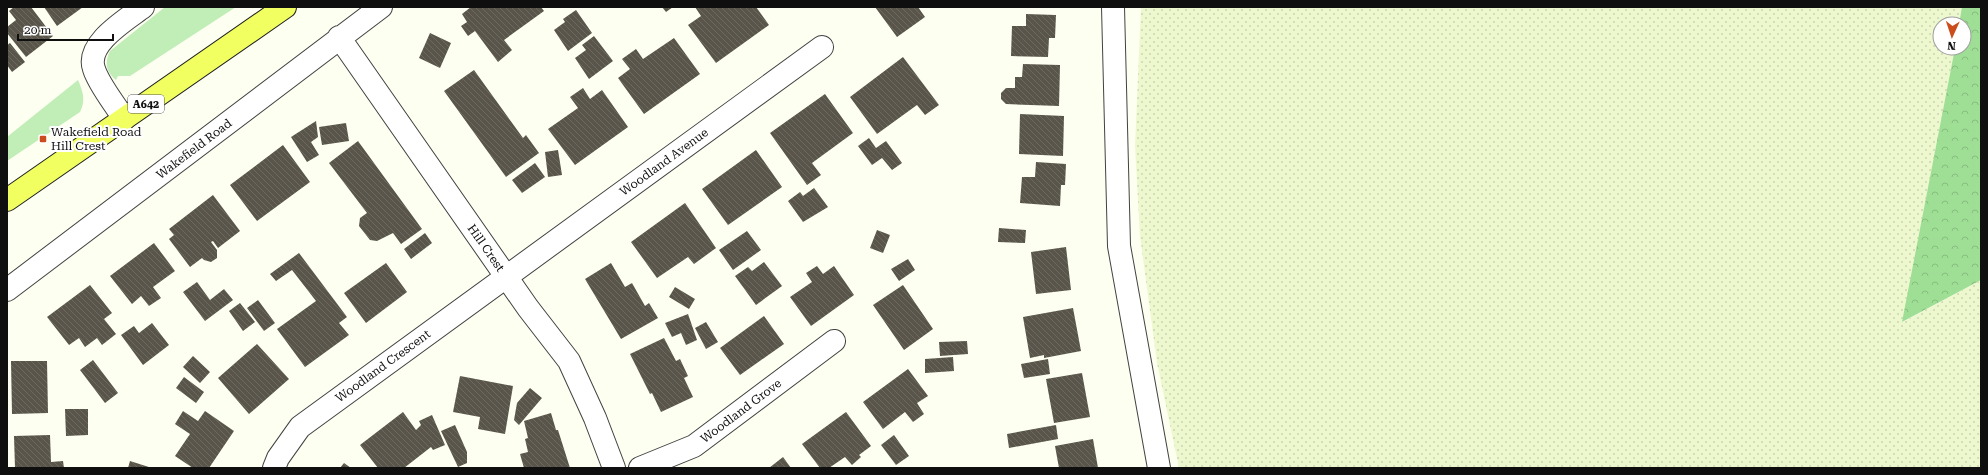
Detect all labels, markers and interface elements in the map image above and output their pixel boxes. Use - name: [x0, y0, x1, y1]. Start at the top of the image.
- scale bar: [18, 16, 113, 42]
- north arrow: [1932, 16, 1972, 56]
- text: 20 m: [24, 23, 51, 37]
- text: N: [1946, 39, 1956, 52]
- road number: A642: [128, 95, 164, 113]
- street label: Wakefield Road: [154, 116, 235, 182]
- place label: Wakefield Road Hill Crest: [51, 125, 142, 153]
- street label: Woodland Avenue: [617, 125, 711, 199]
- marker: Wakefield Road Hill Crest: [38, 134, 48, 144]
- street label: Hill Crest: [465, 222, 508, 275]
- street label: Woodland Crescent: [333, 327, 434, 405]
- street label: Woodland Grove: [698, 376, 784, 446]

